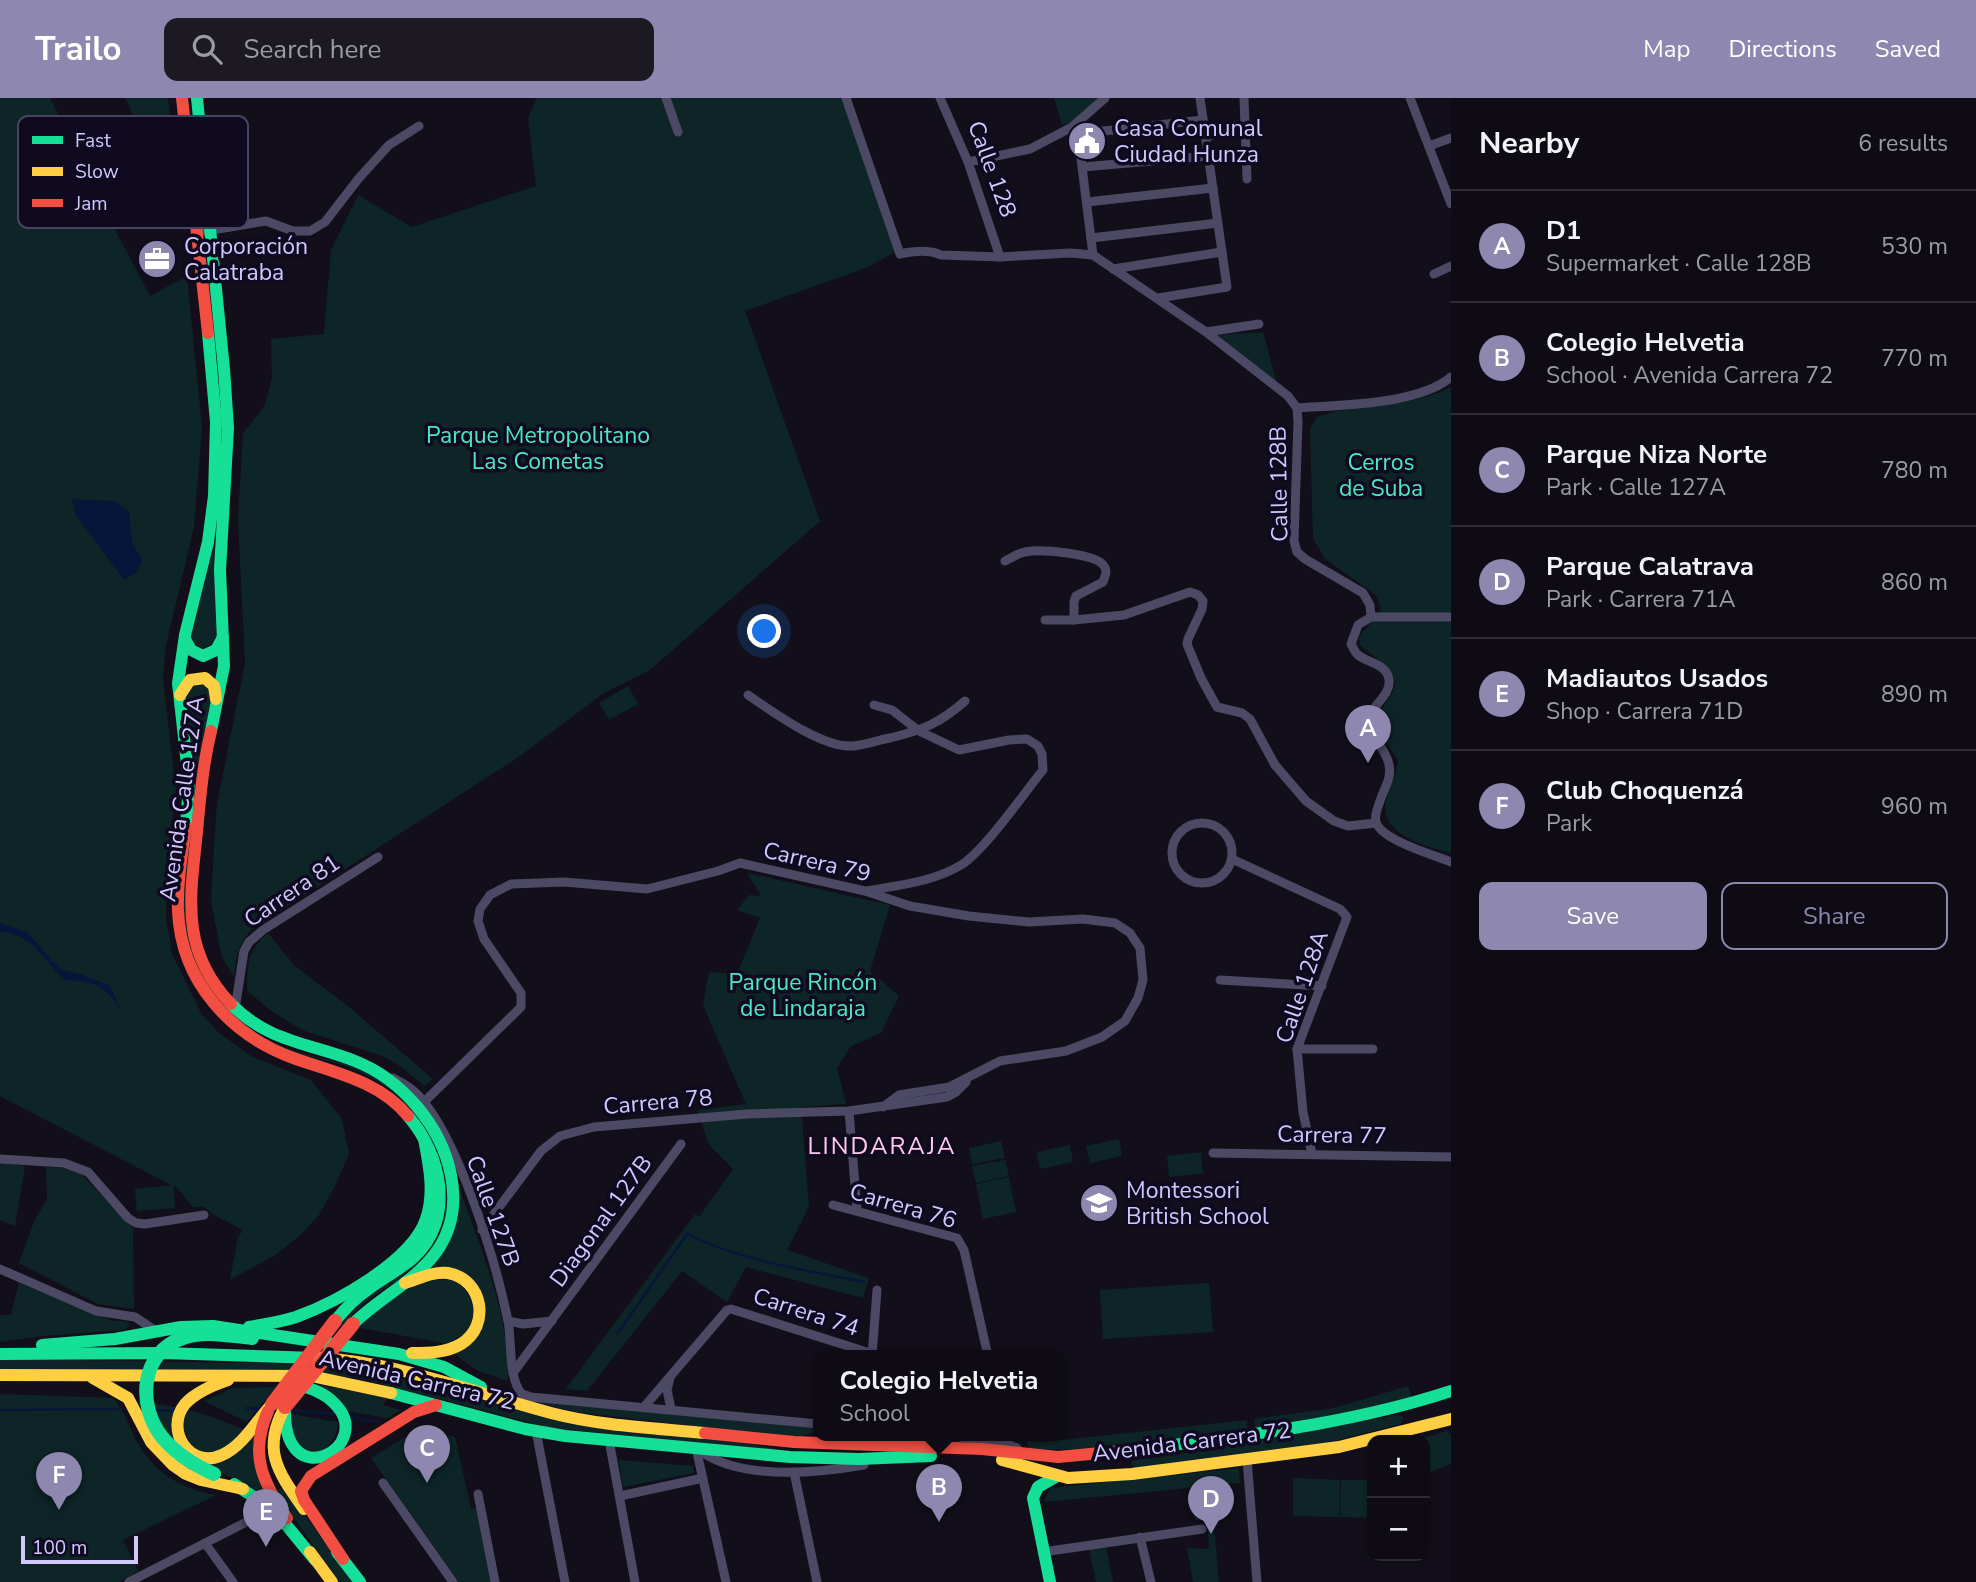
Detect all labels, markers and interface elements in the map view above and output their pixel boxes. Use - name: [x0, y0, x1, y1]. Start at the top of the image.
- search box: [164, 18, 654, 81]
- text: Trailo: [35, 27, 122, 72]
- icon: search: [188, 30, 226, 68]
- text: Search here: [244, 32, 381, 67]
- text: Map: [1643, 33, 1690, 65]
- text: Directions: [1728, 33, 1837, 65]
- text: Saved: [1875, 33, 1941, 65]
- place label: Casa Comunal Ciudad Hunza: [1114, 113, 1263, 170]
- legend: [18, 116, 248, 228]
- street label: Calle 128: [960, 117, 1024, 221]
- public building icon: Casa Comunal Ciudad Hunza: [1066, 120, 1108, 162]
- text: Nearby: [1479, 123, 1579, 164]
- text: Fast: [75, 128, 111, 154]
- text: 6 results: [1858, 128, 1948, 159]
- text: Slow: [75, 159, 119, 185]
- text: Jam: [74, 191, 108, 217]
- text: D1: [1546, 213, 1581, 248]
- place label: Corporación Calatraba: [184, 231, 308, 288]
- text: A: [1493, 231, 1511, 262]
- text: 530 m: [1881, 231, 1948, 262]
- office icon: Corporación Calatraba: [136, 238, 178, 280]
- text: Supermarket · Calle 128B: [1546, 248, 1811, 279]
- text: Colegio Helvetia: [1546, 325, 1745, 360]
- text: B: [1494, 343, 1510, 374]
- text: 770 m: [1881, 343, 1948, 374]
- text: School · Avenida Carrera 72: [1546, 360, 1833, 391]
- park label: Parque Metropolitano Las Cometas: [426, 420, 650, 477]
- street label: Calle 128B: [1262, 426, 1296, 542]
- text: Parque Niza Norte: [1546, 437, 1767, 472]
- park label: Cerros de Suba: [1339, 447, 1423, 504]
- text: C: [1494, 455, 1510, 486]
- text: 780 m: [1881, 455, 1948, 486]
- text: Park · Calle 127A: [1546, 472, 1726, 503]
- text: Parque Calatrava: [1546, 549, 1754, 584]
- text: D: [1493, 567, 1511, 598]
- text: 860 m: [1881, 567, 1948, 598]
- text: Park · Carrera 71A: [1546, 584, 1735, 615]
- your location: [747, 614, 781, 648]
- text: Madiautos Usados: [1546, 661, 1768, 696]
- text: E: [1495, 679, 1509, 710]
- text: 890 m: [1881, 679, 1948, 710]
- street label: Avenida Calle 127A: [152, 694, 212, 904]
- text: Shop · Carrera 71D: [1546, 696, 1743, 727]
- pin: A: [1345, 705, 1391, 763]
- text: Club Choquenzá: [1546, 773, 1744, 808]
- text: F: [1496, 791, 1508, 822]
- text: 960 m: [1881, 791, 1948, 822]
- text: Park: [1546, 808, 1592, 839]
- street label: Carrera 79: [760, 835, 874, 889]
- street label: Carrera 81: [238, 847, 346, 935]
- button: Save: [1479, 882, 1707, 950]
- button: Share: [1721, 882, 1948, 950]
- street label: Calle 128A: [1268, 926, 1336, 1047]
- park label: Parque Rincón de Lindaraja: [729, 967, 877, 1024]
- street label: Carrera 78: [602, 1082, 714, 1122]
- street label: Carrera 77: [1277, 1119, 1387, 1151]
- district label: LINDARAJA: [808, 1130, 956, 1162]
- street label: Diagonal 127B: [543, 1149, 659, 1293]
- street label: Calle 127B: [459, 1151, 527, 1271]
- place label: Montessori British School: [1126, 1175, 1269, 1232]
- street label: Carrera 76: [846, 1176, 960, 1236]
- school or university icon: Montessori British School: [1078, 1182, 1120, 1224]
- street label: Carrera 74: [749, 1280, 863, 1344]
- street label: Avenida Carrera 72: [316, 1342, 518, 1418]
- popup: [813, 1350, 1065, 1441]
- text: Colegio Helvetia: [840, 1363, 1038, 1398]
- text: School: [840, 1398, 910, 1429]
- street label: Avenida Carrera 72: [1091, 1414, 1293, 1470]
- pin: C: [404, 1425, 450, 1483]
- map controls: [1367, 1435, 1430, 1561]
- button: +: [1367, 1435, 1430, 1498]
- pin: F: [36, 1452, 82, 1510]
- pin: B: [916, 1464, 962, 1522]
- pin: D: [1188, 1476, 1234, 1534]
- pin: E: [243, 1489, 289, 1547]
- button: −: [1367, 1498, 1430, 1561]
- scale bar: [21, 1533, 138, 1565]
- text: 100 m: [32, 1535, 87, 1561]

